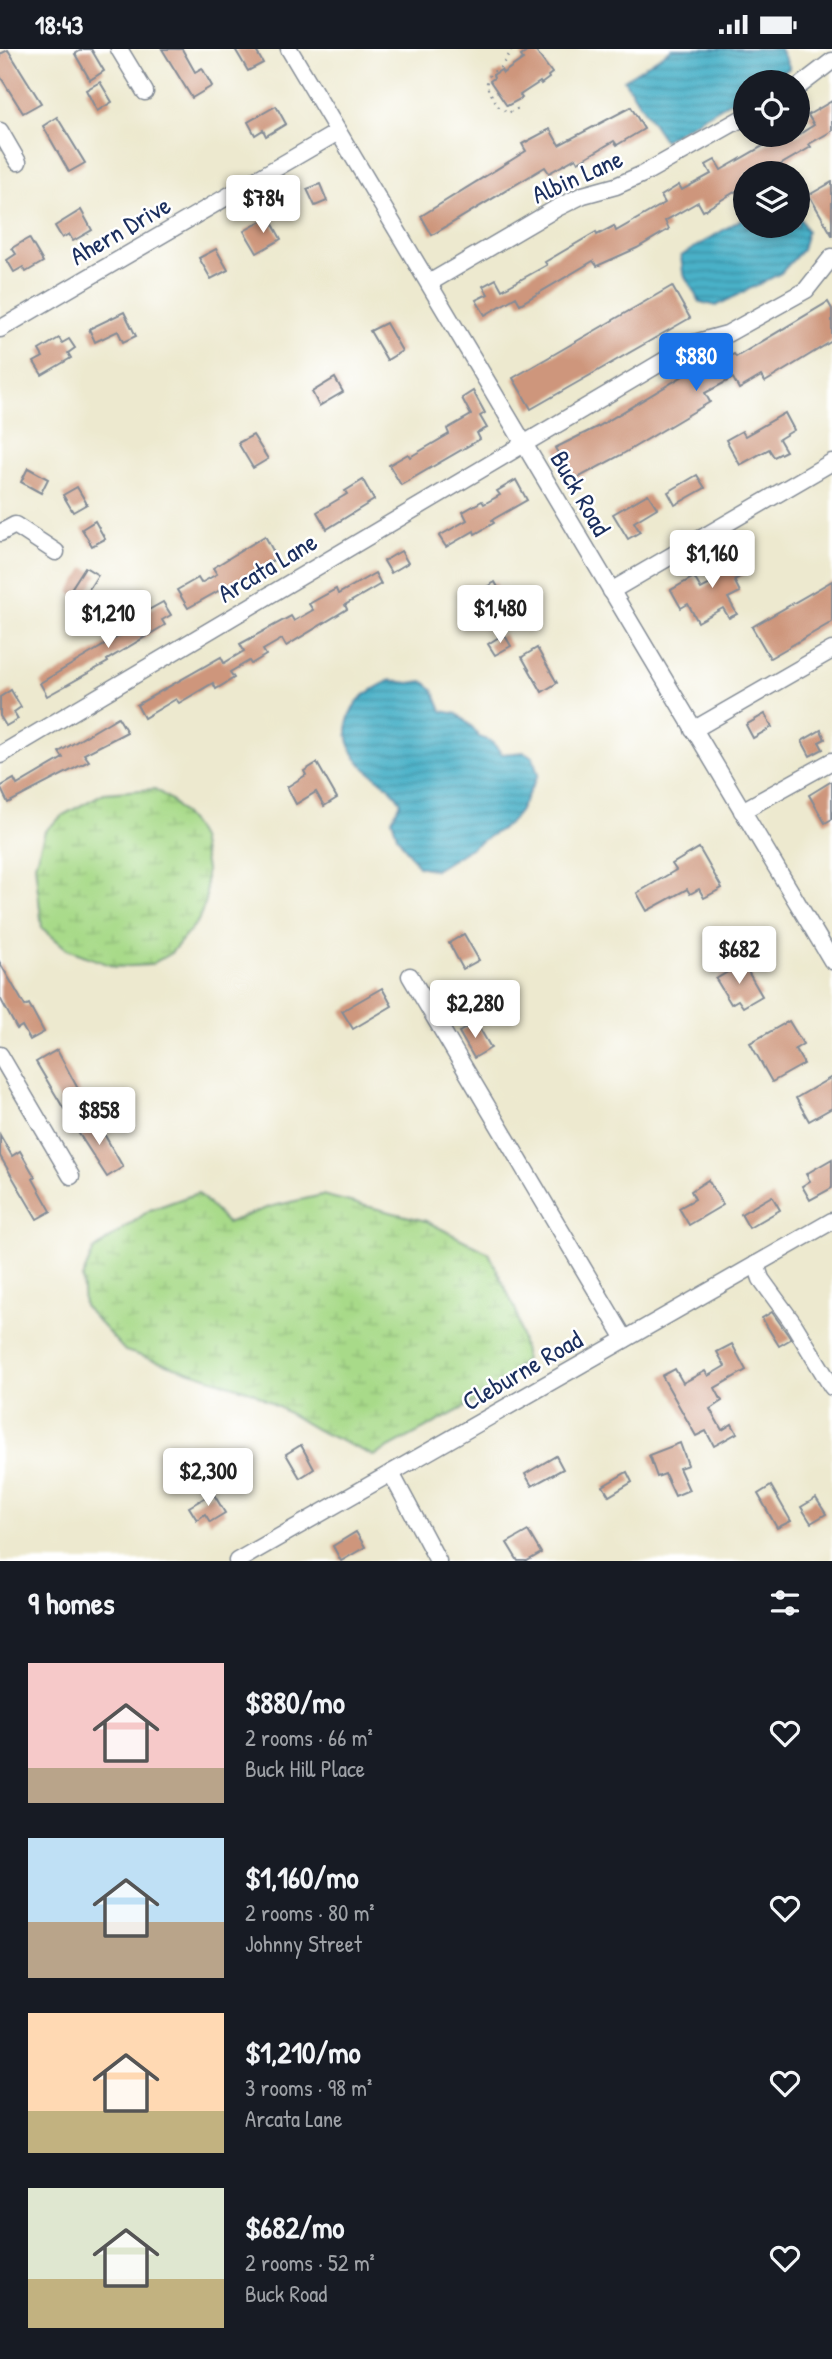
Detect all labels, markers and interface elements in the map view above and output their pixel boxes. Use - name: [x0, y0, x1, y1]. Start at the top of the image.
- text: 18:43: [35, 7, 83, 42]
- map controls: [733, 70, 810, 238]
- button: locate: [733, 70, 810, 147]
- street label: Albin Lane: [526, 141, 628, 211]
- button: layers: [733, 161, 810, 238]
- pin: $784: [222, 176, 304, 235]
- text: $784: [242, 182, 284, 213]
- street label: Ahern Drive: [63, 187, 177, 273]
- pin: $880: [655, 333, 737, 393]
- text: $880: [675, 340, 717, 371]
- street label: Buck Road: [543, 444, 619, 542]
- street label: Arcata Lane: [211, 524, 323, 610]
- pin: $1,160: [655, 531, 769, 590]
- text: $1,160: [686, 537, 738, 568]
- pin: $1,480: [443, 585, 557, 645]
- pin: $1,210: [51, 591, 165, 650]
- text: $1,480: [473, 592, 527, 623]
- text: $1,210: [81, 597, 135, 628]
- pin: $682: [698, 927, 780, 986]
- text: $682: [718, 933, 760, 964]
- pin: $2,280: [418, 981, 532, 1040]
- text: $2,280: [446, 987, 504, 1018]
- pin: $858: [58, 1087, 140, 1147]
- text: $858: [78, 1094, 120, 1125]
- street label: Cleburne Road: [456, 1322, 588, 1418]
- pin: $2,300: [151, 1449, 265, 1508]
- text: $2,300: [179, 1455, 237, 1486]
- text: 9 homes: [28, 1583, 115, 1623]
- icon: filters: [766, 1584, 804, 1622]
- text: $880/mo: [245, 1682, 345, 1722]
- icon: home: [84, 1691, 168, 1775]
- icon: heart: [766, 1714, 804, 1752]
- text: 2 rooms · 66 m²: [245, 1722, 373, 1753]
- text: Buck Hill Place: [245, 1753, 365, 1784]
- text: $1,160/mo: [245, 1857, 359, 1897]
- icon: home: [84, 1866, 168, 1950]
- icon: heart: [766, 1889, 804, 1927]
- text: 2 rooms · 80 m²: [245, 1897, 375, 1928]
- text: Johnny Street: [245, 1928, 362, 1959]
- text: $1,210/mo: [245, 2032, 361, 2072]
- icon: home: [84, 2041, 168, 2125]
- icon: heart: [766, 2064, 804, 2102]
- text: 3 rooms · 98 m²: [245, 2072, 372, 2103]
- text: Arcata Lane: [245, 2103, 342, 2134]
- text: $682/mo: [245, 2207, 344, 2247]
- icon: home: [84, 2216, 168, 2300]
- icon: heart: [766, 2239, 804, 2277]
- text: 2 rooms · 52 m²: [245, 2247, 375, 2278]
- text: Buck Road: [245, 2278, 327, 2309]

